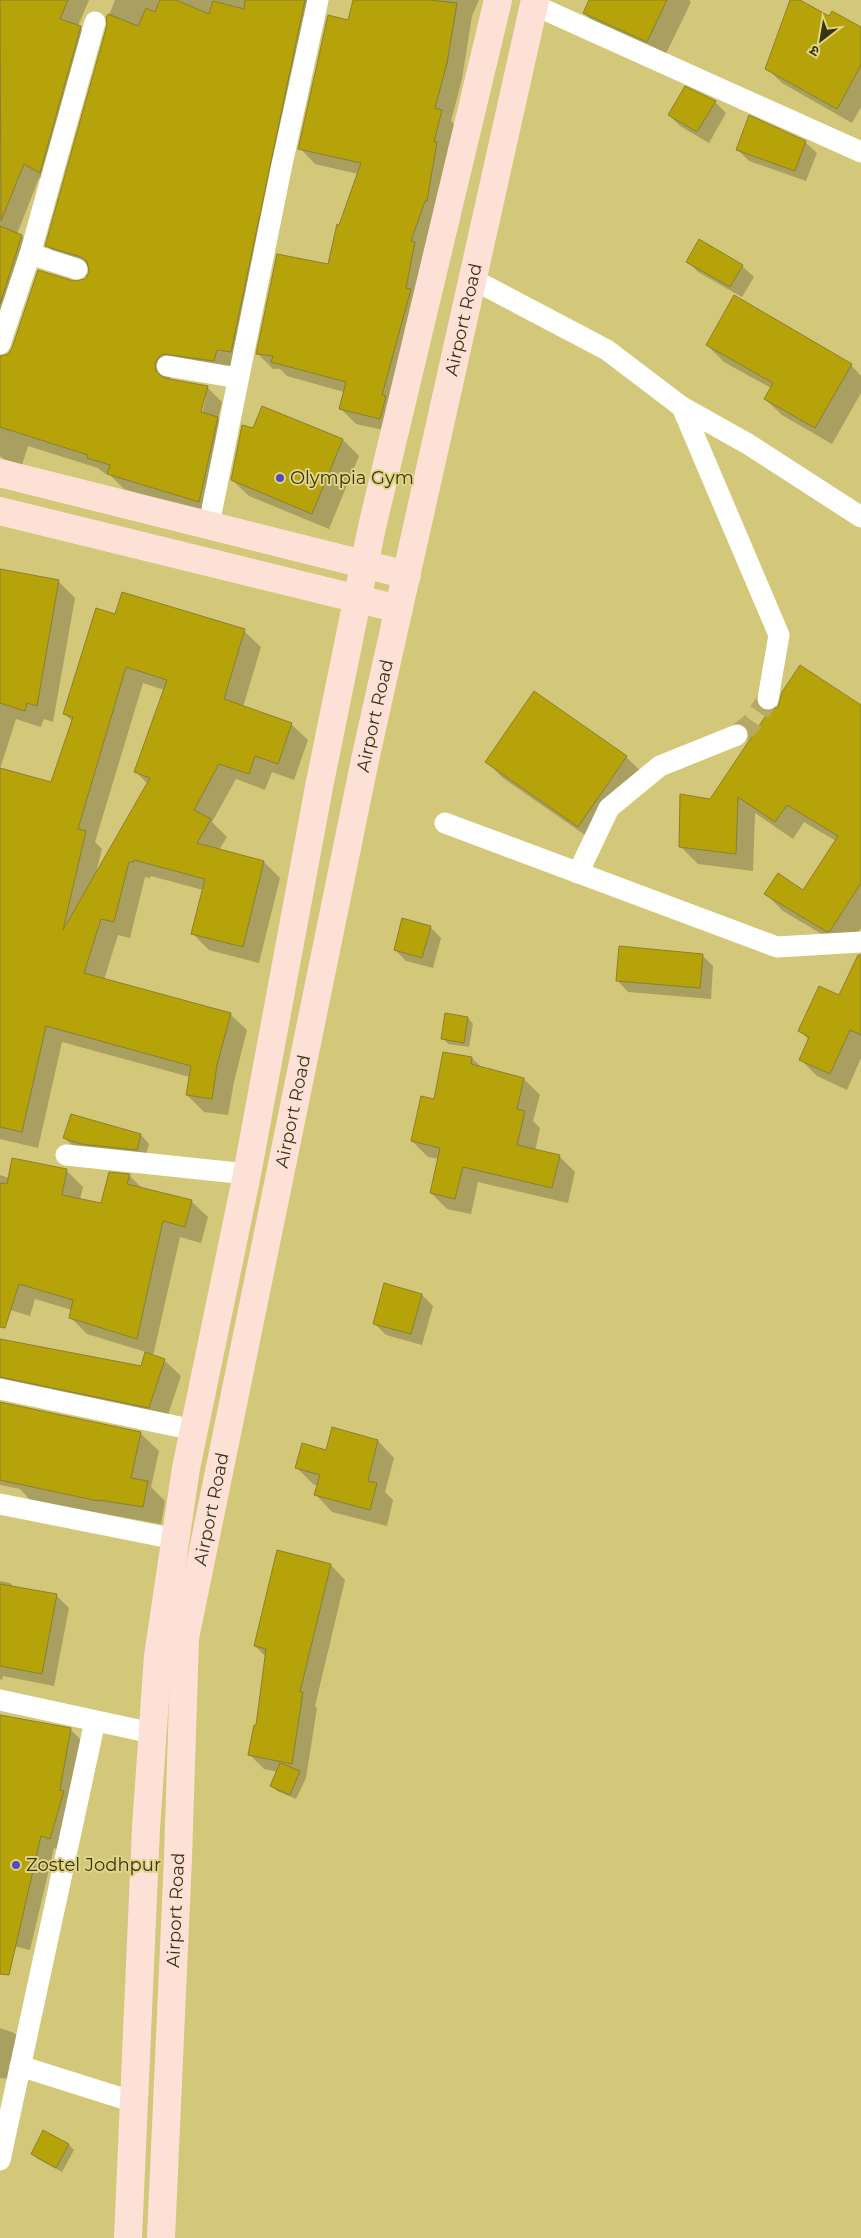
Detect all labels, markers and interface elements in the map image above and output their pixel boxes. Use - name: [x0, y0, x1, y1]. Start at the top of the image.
- north arrow: [796, 15, 846, 65]
- text: उ: [805, 41, 822, 61]
- street label: Airport Road: [440, 261, 487, 378]
- place label: Olympia Gym: [290, 467, 414, 489]
- marker: Olympia Gym: [274, 472, 286, 484]
- street label: Airport Road: [352, 657, 398, 774]
- street label: Airport Road: [271, 1053, 315, 1170]
- street label: Airport Road: [189, 1451, 234, 1568]
- street label: Airport Road: [162, 1852, 189, 1968]
- place label: Zostel Jodhpur: [26, 1854, 161, 1876]
- marker: Zostel Jodhpur: [10, 1859, 22, 1871]

